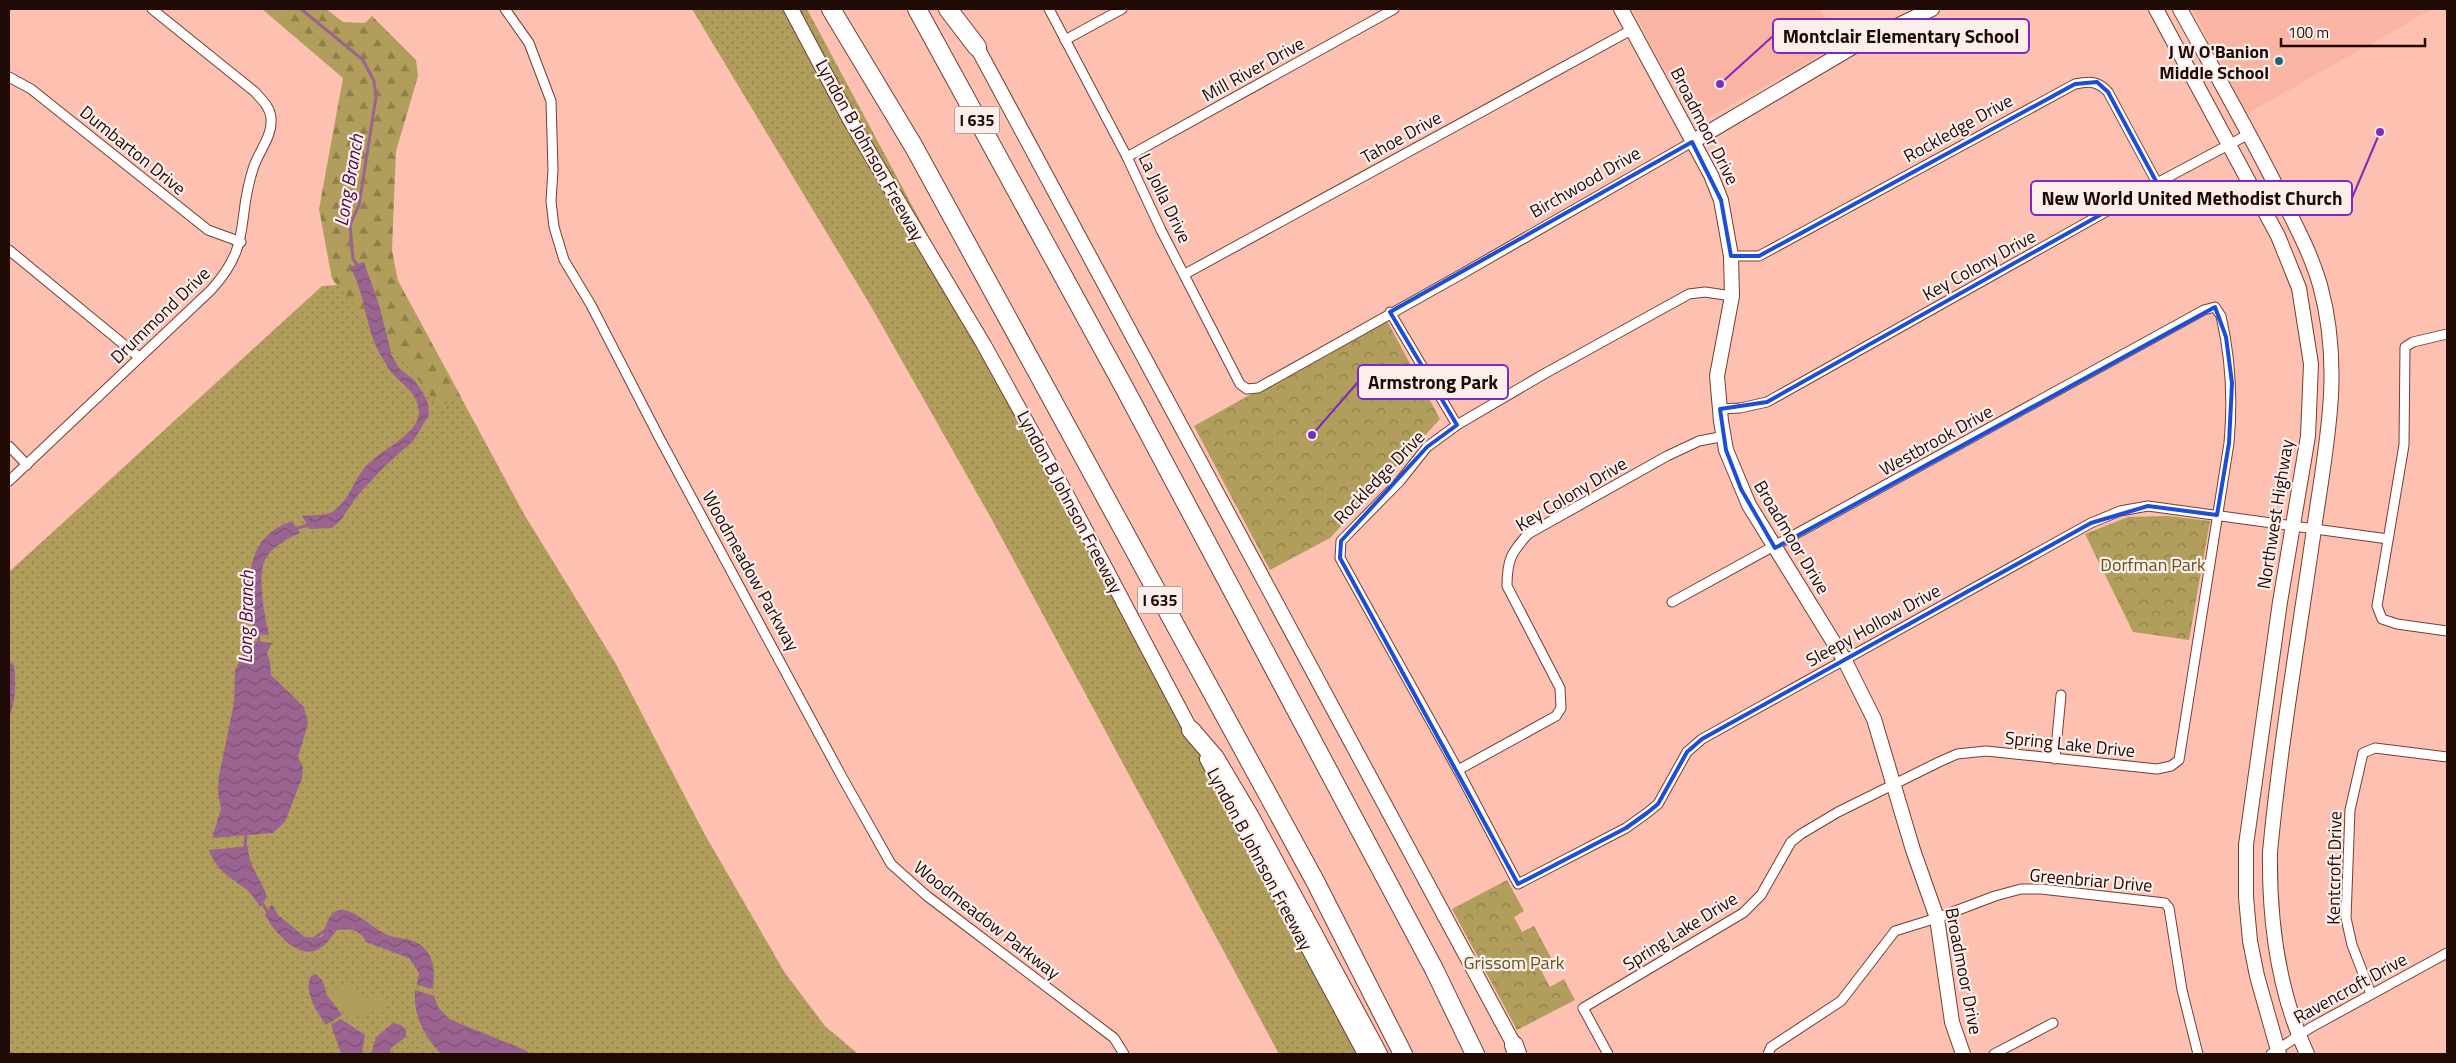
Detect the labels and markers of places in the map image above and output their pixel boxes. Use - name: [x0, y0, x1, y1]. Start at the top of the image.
- callout: Montclair Elementary School: [1773, 19, 2029, 53]
- place label: J W O'Banion Middle School: [2159, 38, 2269, 86]
- marker: J W O'Banion Middle School: [2273, 55, 2285, 67]
- callout: New World United Methodist Church: [2031, 181, 2352, 215]
- callout: Armstrong Park: [1358, 365, 1508, 399]

